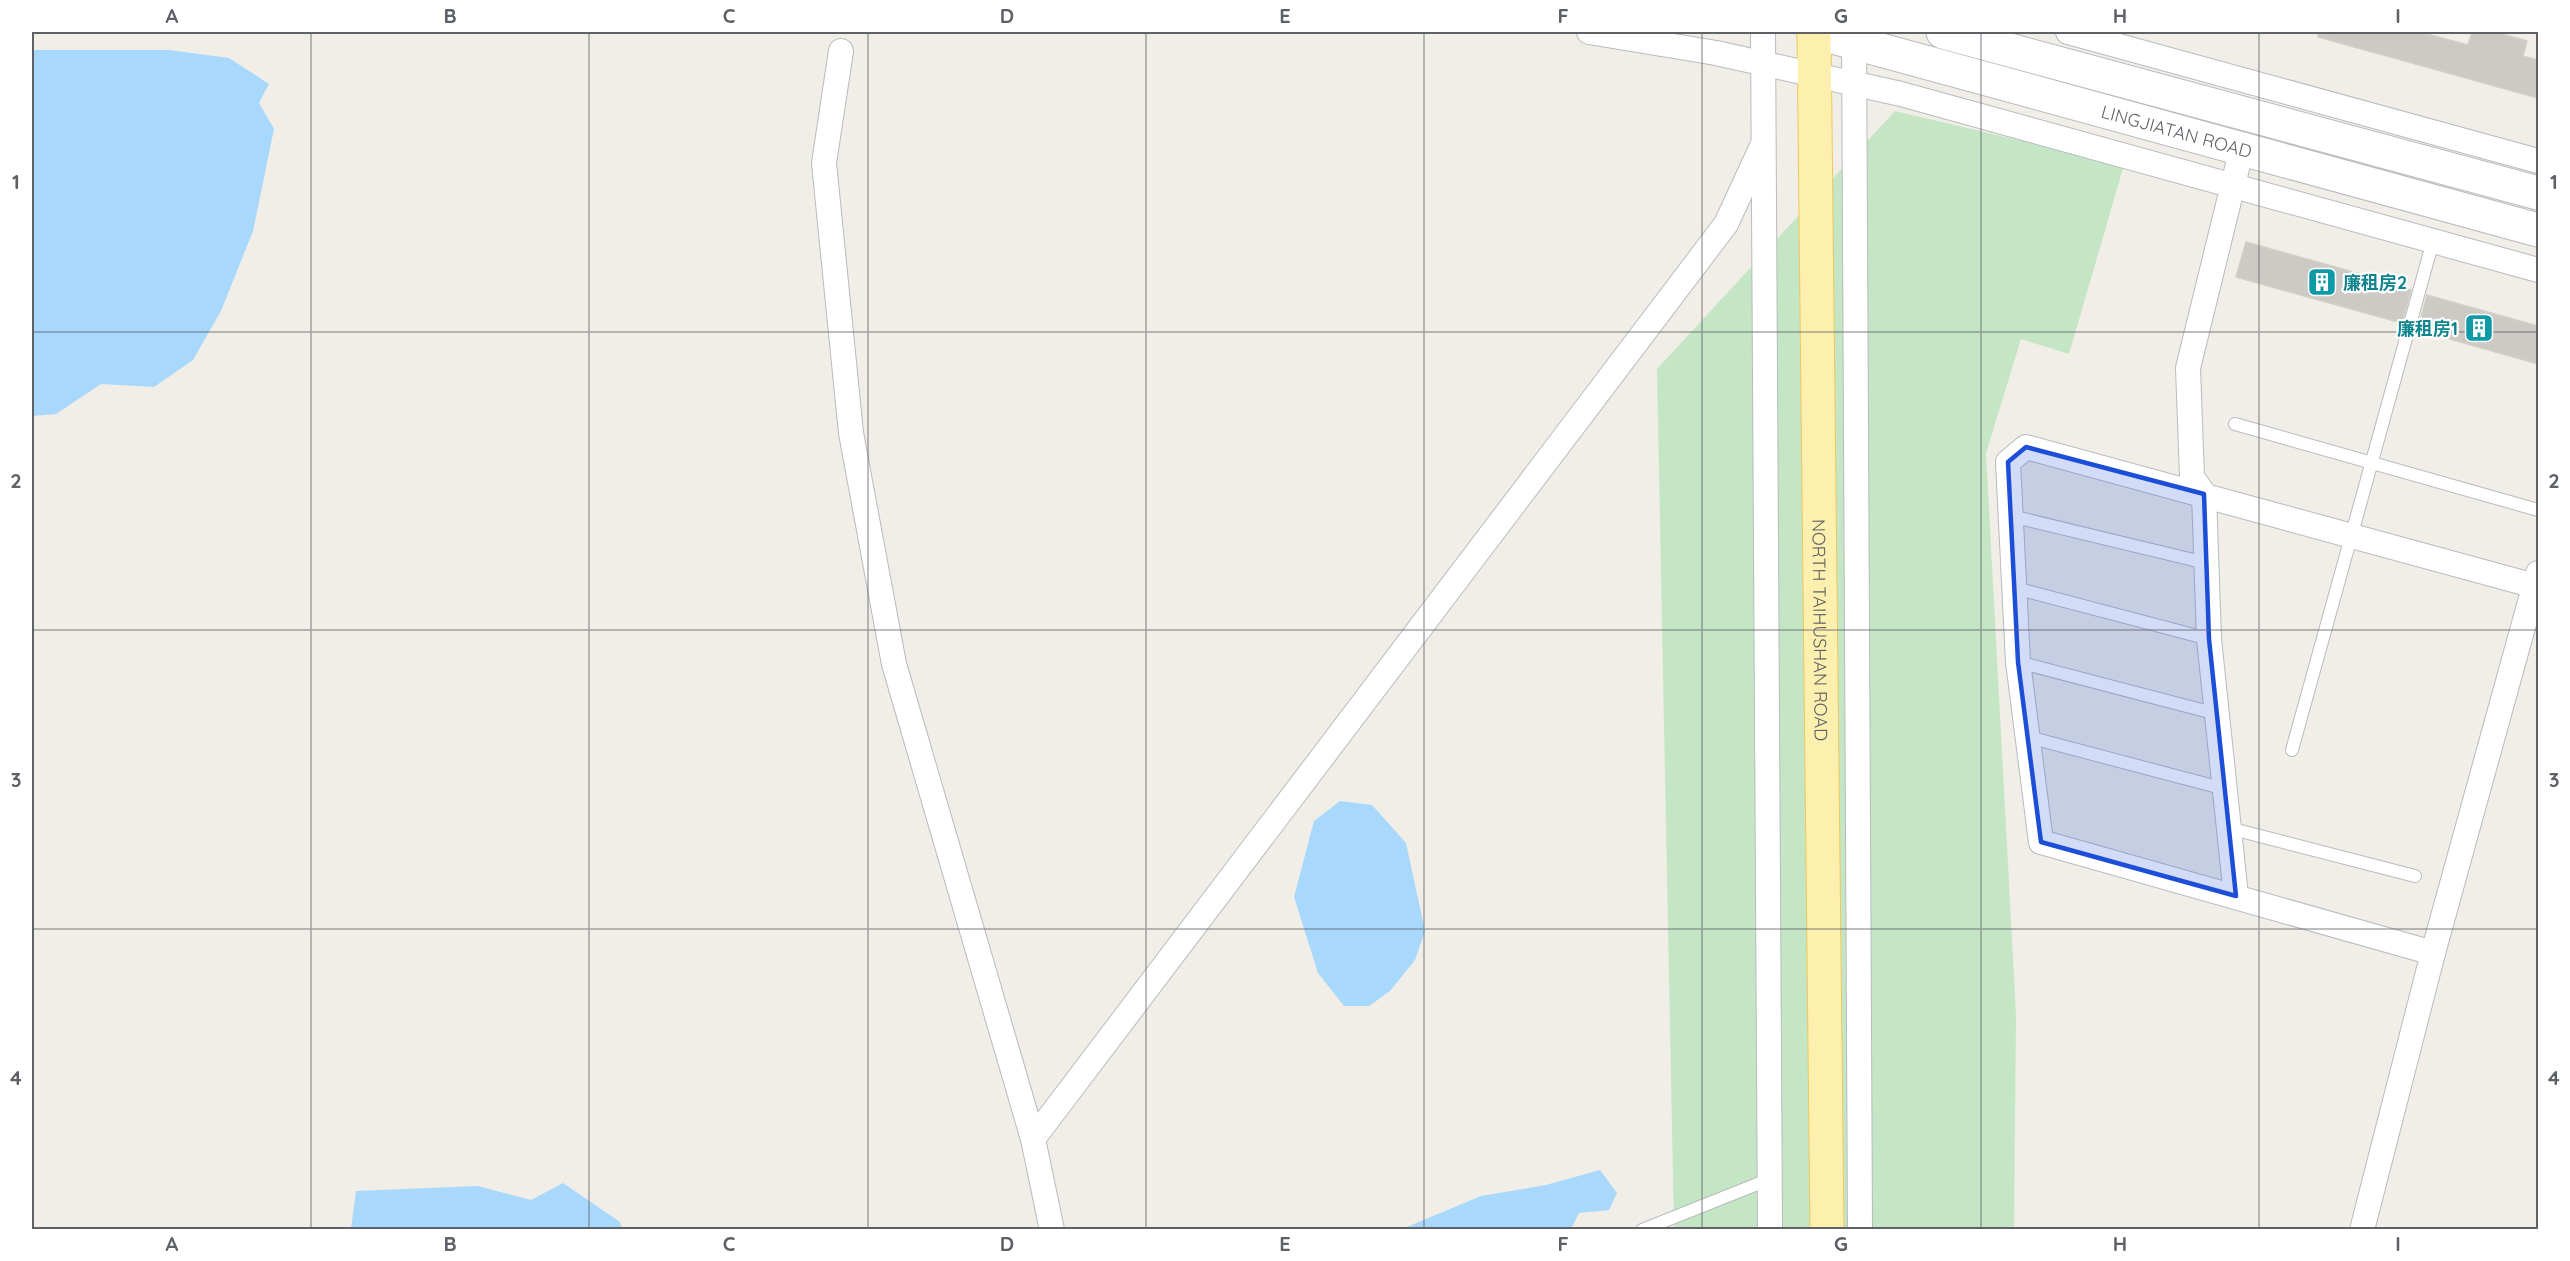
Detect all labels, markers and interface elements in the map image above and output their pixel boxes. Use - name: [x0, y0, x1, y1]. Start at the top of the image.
- text: A: [166, 3, 179, 28]
- text: B: [443, 3, 457, 28]
- text: C: [723, 3, 736, 28]
- text: D: [1000, 3, 1014, 28]
- text: E: [1279, 3, 1291, 28]
- text: F: [1557, 3, 1569, 28]
- text: G: [1834, 3, 1848, 28]
- text: H: [2113, 3, 2127, 28]
- text: I: [2395, 3, 2401, 28]
- street label: LINGJIATAN ROAD: [2099, 99, 2255, 163]
- text: 1: [12, 169, 20, 194]
- text: 1: [2550, 169, 2558, 194]
- building icon: 廉租房2: [2306, 266, 2338, 298]
- place label: 廉租房2: [2343, 271, 2407, 294]
- building icon: 廉租房1: [2463, 312, 2495, 344]
- place label: 廉租房1: [2397, 317, 2458, 340]
- text: 2: [10, 468, 22, 493]
- text: 2: [2548, 468, 2560, 493]
- street label: NORTH TAIHUSHAN ROAD: [1808, 519, 1833, 741]
- text: 3: [11, 767, 21, 792]
- text: 3: [2549, 767, 2559, 792]
- text: 4: [10, 1065, 22, 1090]
- text: 4: [2548, 1065, 2560, 1090]
- text: A: [166, 1231, 179, 1256]
- text: B: [443, 1231, 457, 1256]
- text: C: [723, 1231, 736, 1256]
- text: D: [1000, 1231, 1014, 1256]
- text: E: [1279, 1231, 1291, 1256]
- text: F: [1557, 1231, 1569, 1256]
- text: G: [1834, 1231, 1848, 1256]
- text: H: [2113, 1231, 2127, 1256]
- text: I: [2395, 1231, 2401, 1256]

